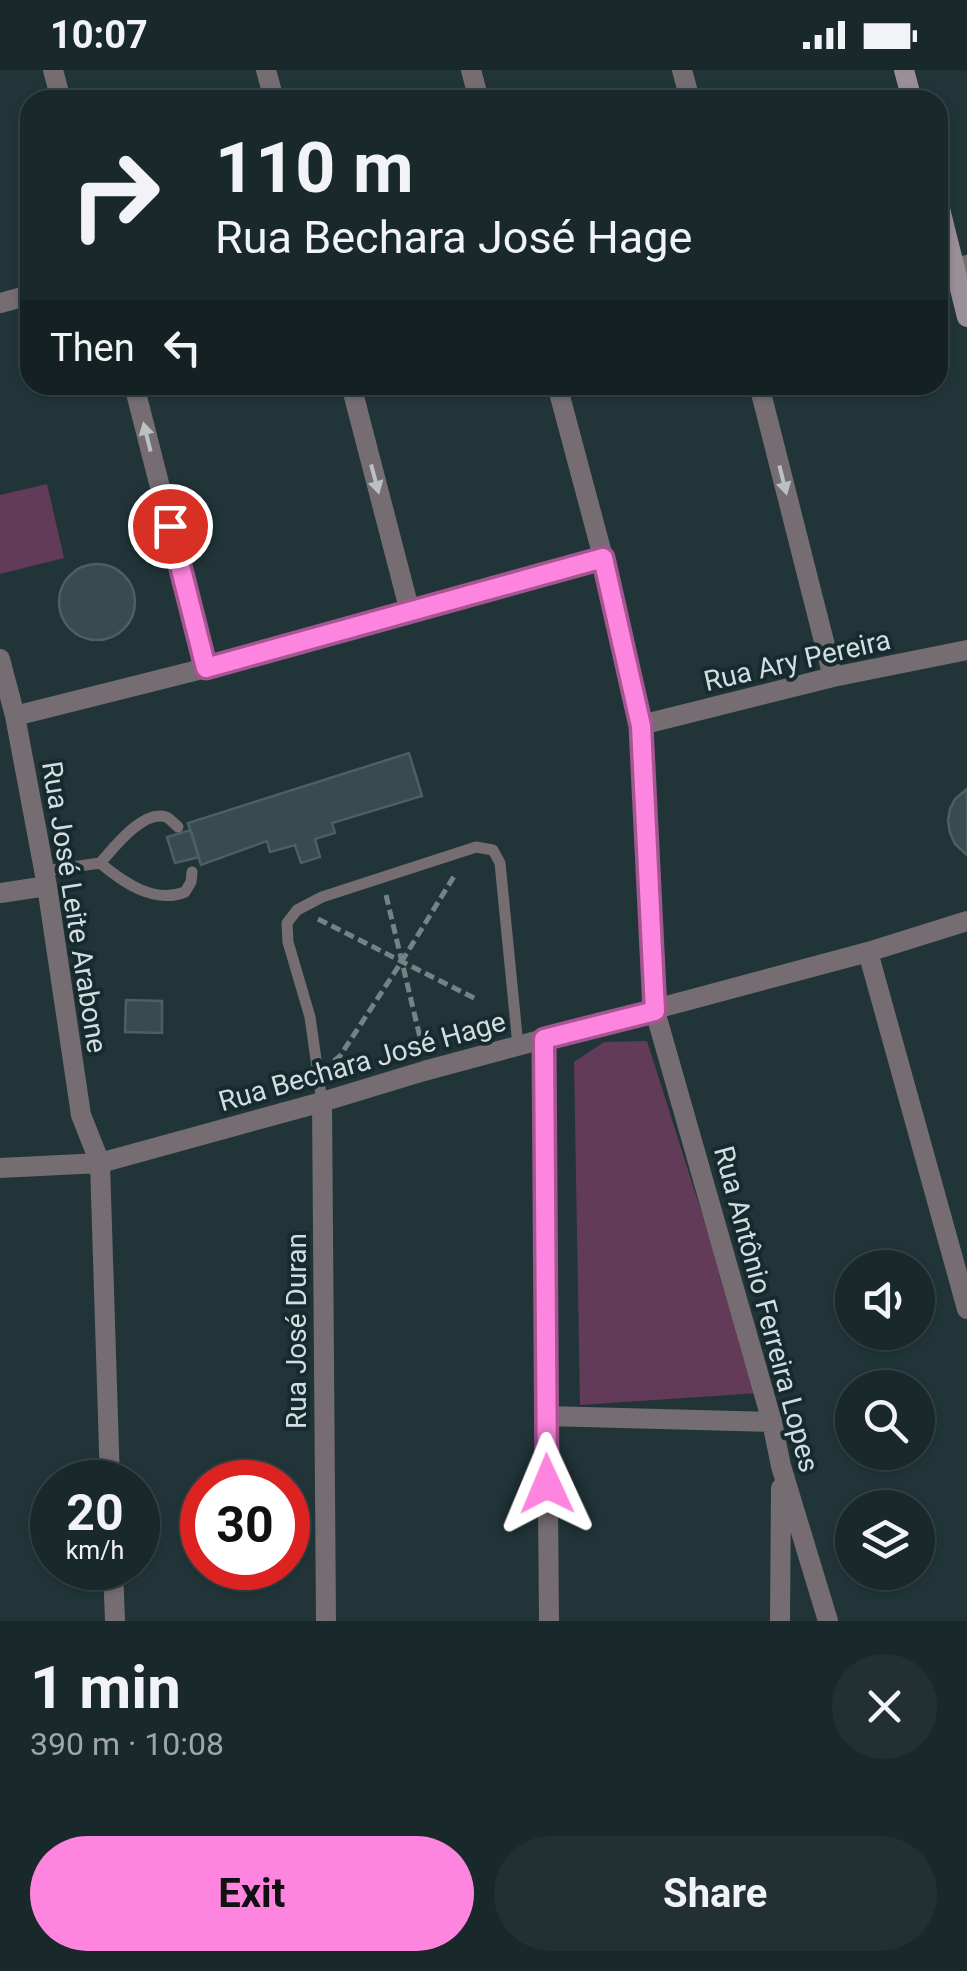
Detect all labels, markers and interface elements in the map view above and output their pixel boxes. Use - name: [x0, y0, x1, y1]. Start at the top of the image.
- text: 10:07: [50, 13, 148, 57]
- text: 110 m: [215, 127, 414, 209]
- icon: right: [50, 130, 180, 260]
- text: Rua Bechara José Hage: [215, 211, 692, 264]
- icon: left: [155, 320, 210, 375]
- text: Then: [50, 326, 135, 370]
- one-way arrow: [139, 422, 155, 453]
- one-way arrow: [368, 464, 384, 495]
- one-way arrow: [776, 464, 792, 495]
- pin: [128, 484, 213, 569]
- icon: arrive: [143, 499, 198, 554]
- street label: Rua Ary Pereira: [701, 623, 894, 698]
- street label: Rua José Leite Arabone: [35, 759, 114, 1055]
- street label: Rua Bechara José Hage: [215, 1005, 509, 1118]
- street label: Rua Antônio Ferreira Lopes: [707, 1142, 826, 1476]
- street label: Rua José Duran: [280, 1233, 313, 1429]
- map controls: [835, 1250, 935, 1590]
- button: sound: [835, 1250, 935, 1350]
- button: search: [835, 1370, 935, 1470]
- position arrow: [495, 1432, 599, 1536]
- speed limit sign: 30: [180, 1460, 310, 1590]
- text: 20: [66, 1484, 124, 1542]
- button: layers: [835, 1490, 935, 1590]
- text: km/h: [66, 1536, 124, 1565]
- text: 1 min: [30, 1652, 181, 1723]
- button: close: [832, 1654, 937, 1759]
- text: 390 m · 10:08: [30, 1725, 224, 1763]
- button: Exit: [30, 1836, 474, 1951]
- button: Share: [494, 1836, 937, 1951]

